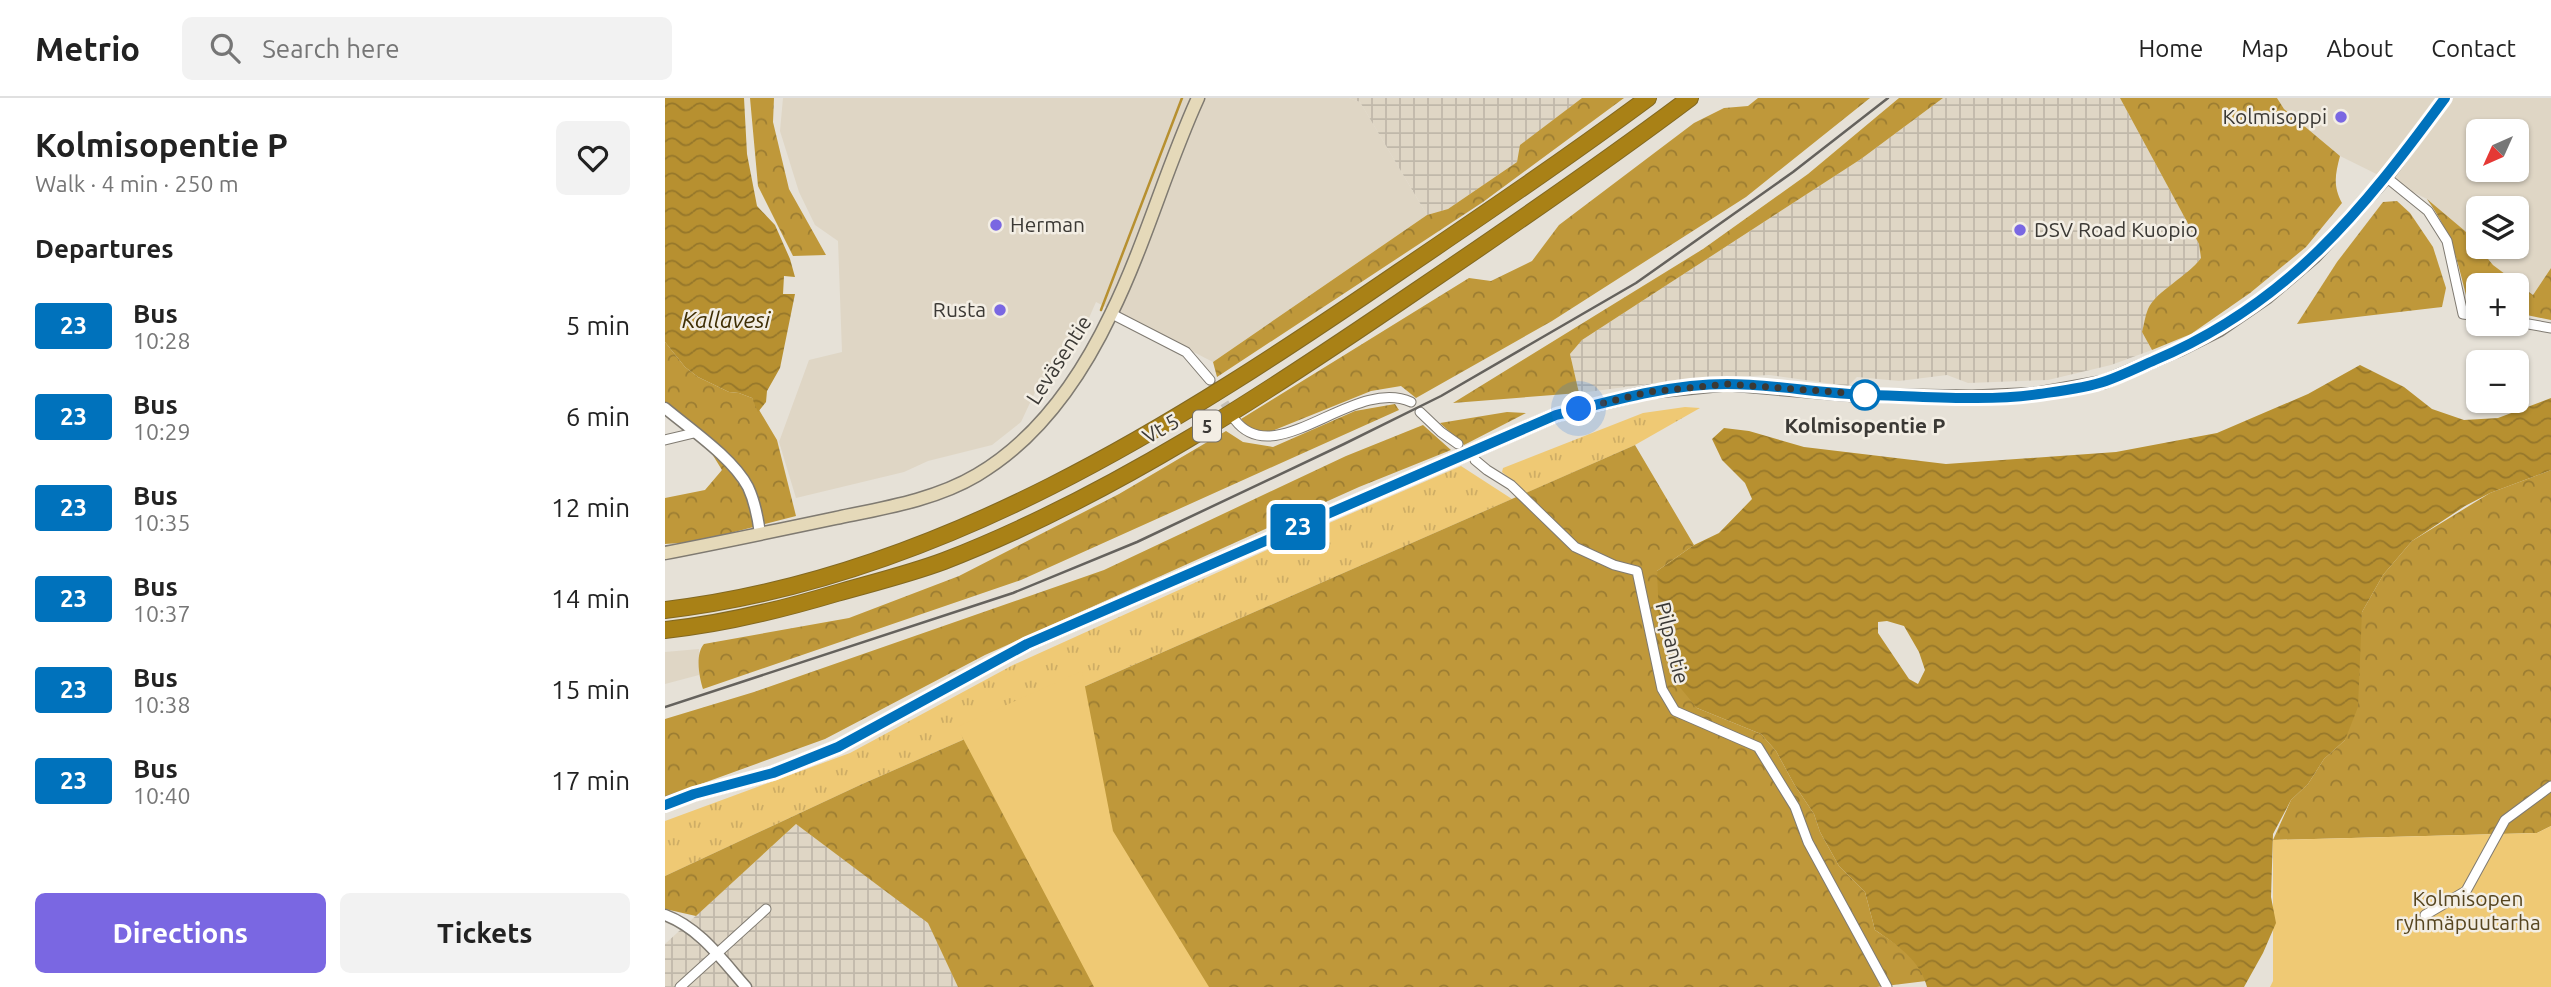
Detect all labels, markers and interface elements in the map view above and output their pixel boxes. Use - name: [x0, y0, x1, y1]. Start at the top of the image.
- search box: [182, 17, 672, 80]
- icon: search: [206, 29, 244, 67]
- text: Metrio: [35, 30, 140, 67]
- text: Search here: [262, 34, 400, 63]
- text: Home: [2138, 35, 2203, 62]
- text: Map: [2241, 35, 2288, 62]
- text: About: [2326, 35, 2393, 62]
- text: Contact: [2431, 35, 2516, 62]
- place label: Kolmisoppi: [2222, 104, 2327, 128]
- marker: Kolmisoppi: [2333, 109, 2349, 125]
- north arrow: [2466, 119, 2529, 182]
- map controls: [2466, 119, 2529, 413]
- button: heart: [556, 121, 630, 195]
- text: Kolmisopentie P: [35, 126, 288, 163]
- text: Walk · 4 min · 250 m: [35, 171, 239, 196]
- button: layers: [2466, 196, 2529, 259]
- place label: Herman: [1010, 212, 1085, 236]
- marker: Herman: [988, 217, 1004, 233]
- place label: DSV Road Kuopio: [2034, 217, 2198, 241]
- marker: DSV Road Kuopio: [2012, 222, 2028, 238]
- text: Departures: [35, 234, 173, 263]
- button: +: [2466, 273, 2529, 336]
- place label: Rusta: [933, 297, 986, 321]
- text: Bus: [133, 299, 178, 328]
- marker: Rusta: [992, 302, 1008, 318]
- water label: Kallavesi: [682, 307, 772, 332]
- text: 5 min: [566, 311, 630, 340]
- street label: Leväsentie: [1021, 311, 1096, 408]
- text: 23: [60, 312, 87, 339]
- text: 10:28: [133, 328, 191, 353]
- button: −: [2466, 350, 2529, 413]
- marker: Kolmisopentie P: [1850, 380, 1880, 410]
- text: Bus: [133, 390, 178, 419]
- your location: [1561, 391, 1596, 426]
- text: 6 min: [566, 402, 630, 431]
- text: 23: [60, 403, 87, 430]
- street label: Vt 5: [1138, 408, 1183, 448]
- road number: 5: [1193, 410, 1221, 442]
- place label: Kolmisopentie P: [1785, 413, 1945, 437]
- text: 10:29: [133, 419, 191, 444]
- text: Bus: [133, 481, 178, 510]
- text: 12 min: [551, 493, 630, 522]
- text: 23: [60, 494, 87, 521]
- line badge: 23: [1267, 504, 1329, 550]
- text: 10:35: [133, 510, 191, 535]
- text: 23: [1284, 513, 1312, 540]
- text: Bus: [133, 572, 178, 601]
- text: 14 min: [551, 584, 630, 613]
- text: 23: [60, 585, 87, 612]
- street label: Pilpantie: [1651, 599, 1695, 686]
- text: 10:37: [133, 601, 191, 626]
- text: Bus: [133, 663, 178, 692]
- text: 15 min: [551, 675, 630, 704]
- text: 23: [60, 676, 87, 703]
- text: 10:38: [133, 692, 191, 717]
- text: Bus: [133, 754, 178, 783]
- text: 17 min: [551, 766, 630, 795]
- text: 23: [60, 767, 87, 794]
- text: 10:40: [133, 783, 191, 808]
- park label: Kolmisopen ryhmäpuutarha: [2395, 886, 2541, 934]
- button: Directions: [35, 893, 326, 973]
- button: Tickets: [340, 893, 630, 973]

